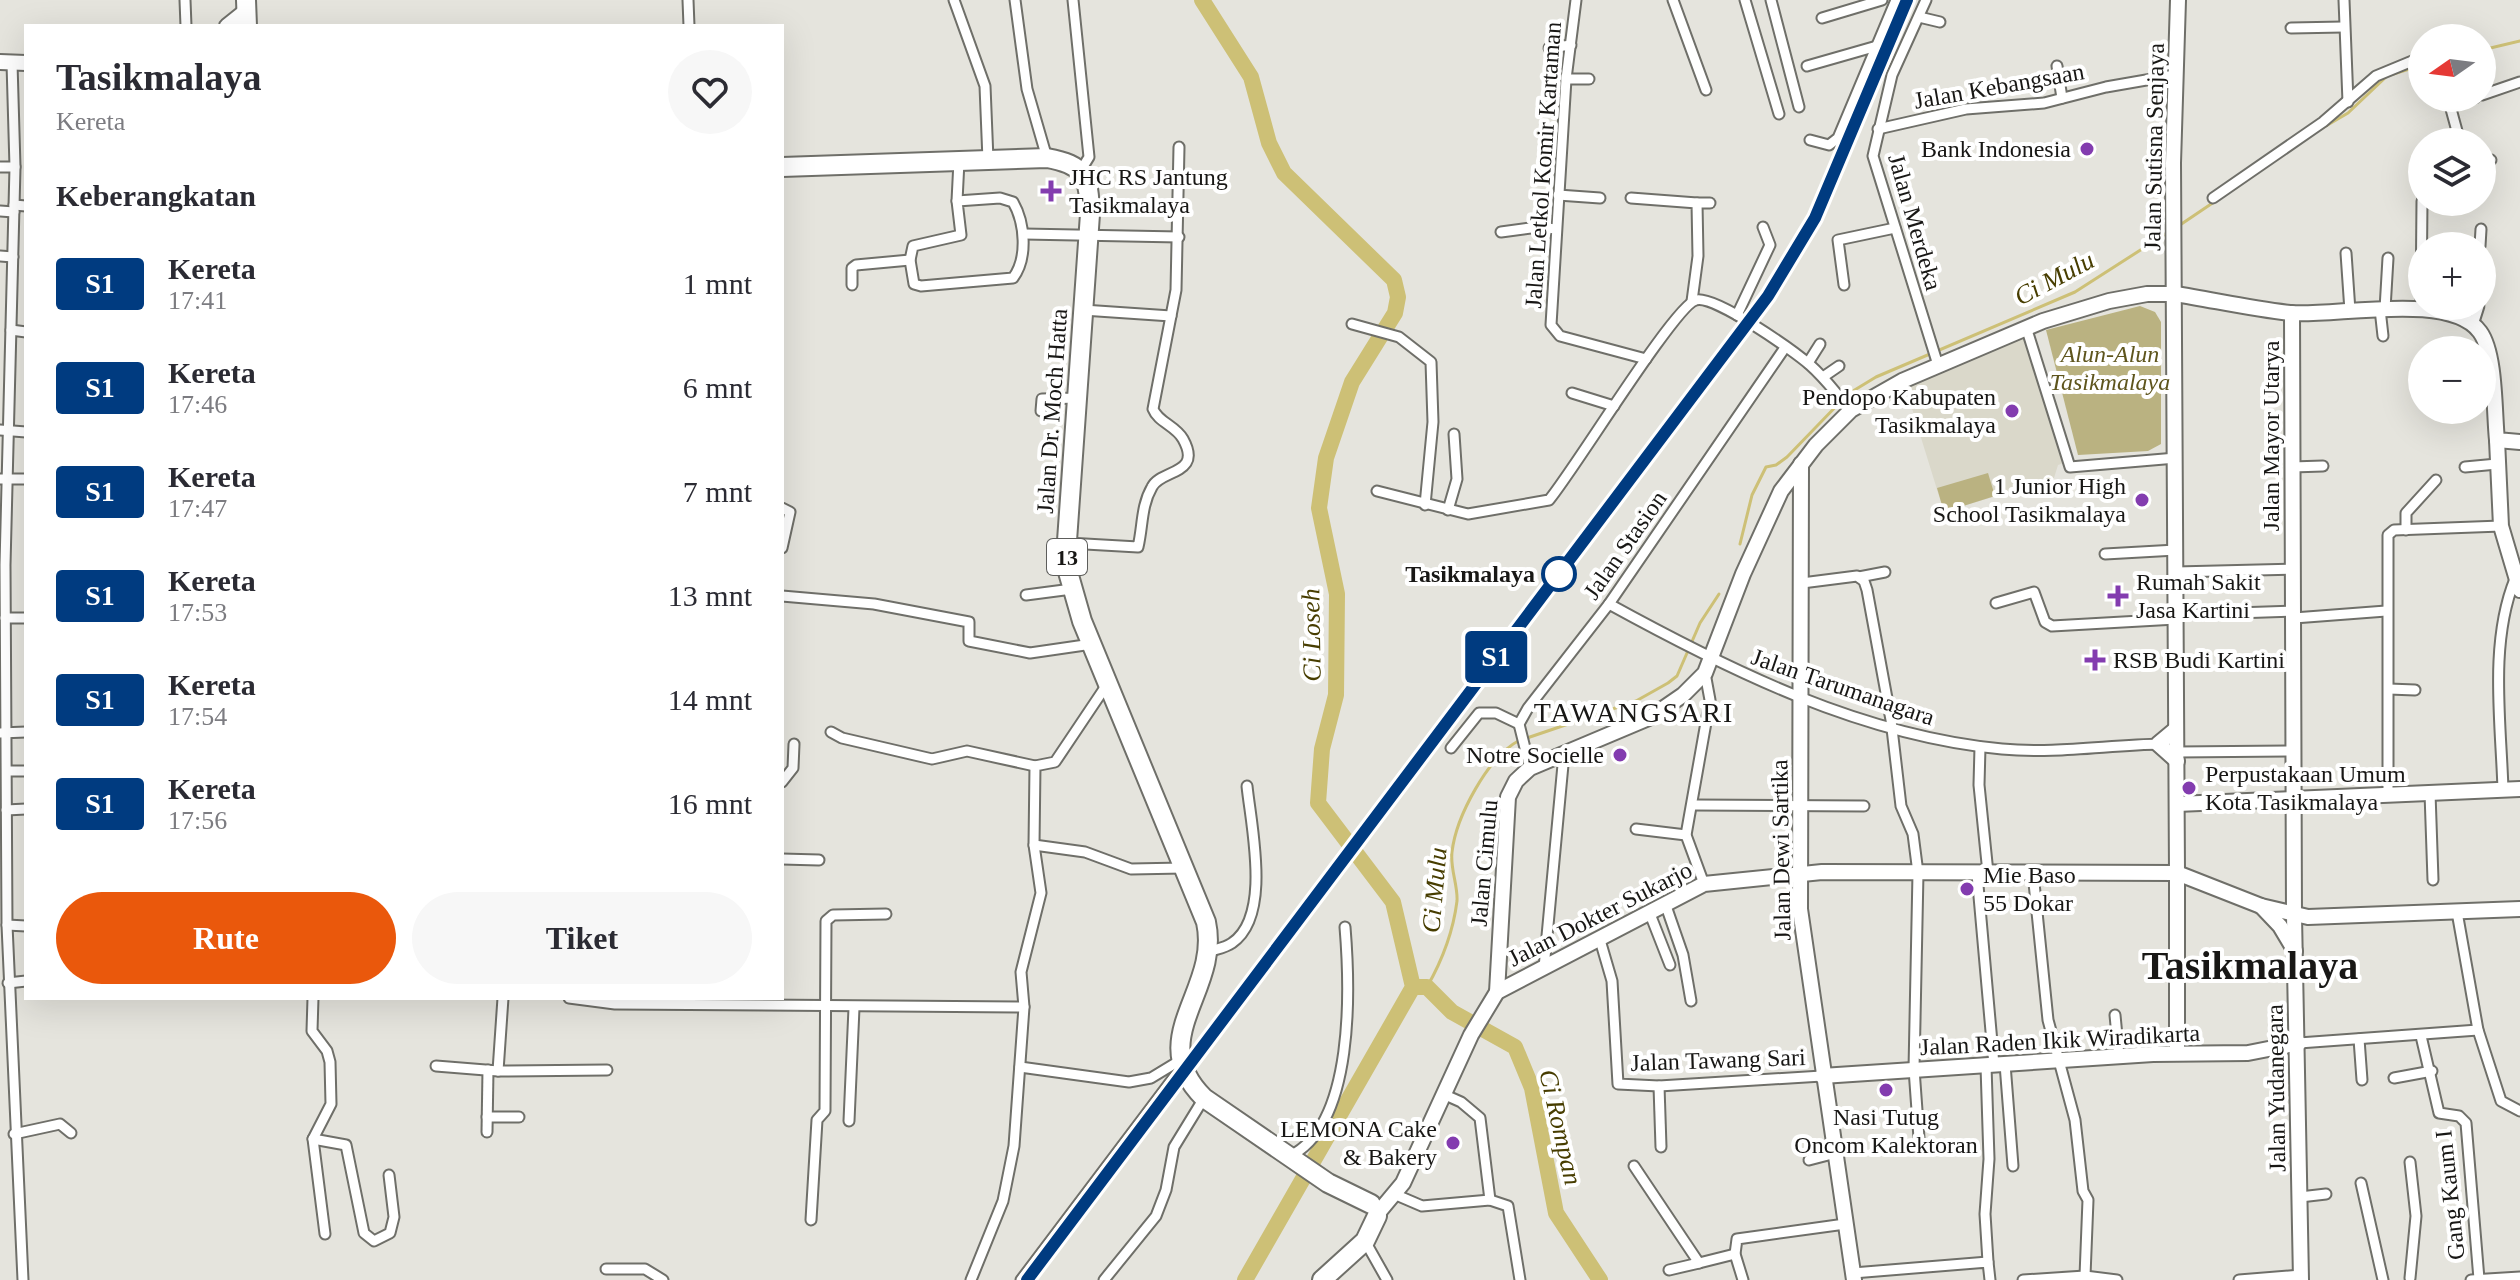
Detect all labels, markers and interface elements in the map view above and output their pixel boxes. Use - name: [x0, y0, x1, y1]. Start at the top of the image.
- street label: Jalan Letkol Komir Kartaman: [1520, 21, 1566, 309]
- north arrow: [2408, 24, 2496, 112]
- map controls: [2408, 24, 2496, 424]
- street label: Jalan Sutisna Senjaya: [2139, 42, 2169, 251]
- button: heart: [668, 50, 752, 134]
- text: Tasikmalaya: [56, 56, 262, 98]
- street label: Jalan Kebangsaan: [1912, 58, 2086, 114]
- text: Kereta: [56, 107, 125, 136]
- button: layers: [2408, 128, 2496, 216]
- place label: Bank Indonesia: [1921, 136, 2071, 162]
- marker: Bank Indonesia: [2078, 140, 2096, 158]
- street label: Jalan Merdeka: [1883, 151, 1947, 293]
- place label: JHC RS Jantung Tasikmalaya: [1069, 164, 1228, 218]
- text: Keberangkatan: [56, 179, 256, 212]
- marker: JHC RS Jantung Tasikmalaya: [1040, 180, 1062, 202]
- button: +: [2408, 232, 2496, 320]
- water label: Ci Mulu: [2009, 245, 2099, 311]
- text: Kereta: [168, 252, 256, 285]
- text: 1 mnt: [683, 267, 752, 300]
- text: S1: [85, 268, 115, 299]
- text: 17:41: [168, 286, 227, 315]
- street label: Jalan Dr. Moch Hatta: [1032, 307, 1072, 514]
- button: −: [2408, 336, 2496, 424]
- street label: Jalan Mayor Utarya: [2258, 340, 2284, 531]
- park label: Alun-Alun Tasikmalaya: [2050, 341, 2170, 395]
- text: Kereta: [168, 356, 256, 389]
- text: 6 mnt: [683, 371, 752, 404]
- text: S1: [85, 372, 115, 403]
- place label: Pendopo Kabupaten Tasikmalaya: [1802, 384, 1996, 438]
- text: 17:46: [168, 390, 227, 419]
- marker: Pendopo Kabupaten Tasikmalaya: [2003, 402, 2021, 420]
- text: Kereta: [168, 460, 256, 493]
- place label: 1 Junior High School Tasikmalaya: [1933, 473, 2126, 527]
- text: 7 mnt: [683, 475, 752, 508]
- text: S1: [85, 476, 115, 507]
- street label: Jalan Stasion: [1578, 486, 1672, 604]
- marker: 1 Junior High School Tasikmalaya: [2133, 491, 2151, 509]
- text: 17:47: [168, 494, 227, 523]
- road number: 13: [1047, 539, 1087, 575]
- marker: Tasikmalaya: [1542, 557, 1576, 591]
- place label: Tasikmalaya: [1405, 561, 1535, 587]
- text: Kereta: [168, 564, 256, 597]
- place label: Rumah Sakit Jasa Kartini: [2136, 569, 2261, 623]
- text: 13 mnt: [668, 579, 752, 612]
- text: S1: [85, 580, 115, 611]
- marker: Rumah Sakit Jasa Kartini: [2107, 585, 2129, 607]
- water label: Ci Loseh: [1296, 588, 1327, 682]
- text: 17:53: [168, 598, 227, 627]
- line badge: S1: [1460, 631, 1532, 683]
- text: S1: [1481, 641, 1511, 672]
- street label: Jalan Tarumanagara: [1748, 643, 1938, 731]
- place label: RSB Budi Kartini: [2113, 647, 2285, 673]
- marker: RSB Budi Kartini: [2084, 649, 2106, 671]
- text: Kereta: [168, 668, 256, 701]
- text: 14 mnt: [668, 683, 752, 716]
- text: S1: [85, 684, 115, 715]
- district label: TAWANGSARI: [1534, 697, 1734, 728]
- text: 17:54: [168, 702, 227, 731]
- place label: Notre Socielle: [1466, 742, 1604, 768]
- marker: Notre Socielle: [1611, 746, 1629, 764]
- street label: Jalan Dewi Sartika: [1766, 759, 1796, 941]
- place label: Perpustakaan Umum Kota Tasikmalaya: [2205, 761, 2406, 815]
- text: Kereta: [168, 772, 256, 805]
- marker: Perpustakaan Umum Kota Tasikmalaya: [2180, 779, 2198, 797]
- text: 16 mnt: [668, 787, 752, 820]
- text: S1: [85, 788, 115, 819]
- street label: Jalan Cimulu: [1466, 798, 1502, 928]
- text: 17:56: [168, 806, 227, 835]
- water label: Ci Mulu: [1416, 846, 1453, 934]
- street label: Jalan Dokter Sukarjo: [1504, 856, 1696, 972]
- place label: Mie Baso 55 Dokar: [1983, 862, 2076, 916]
- marker: Mie Baso 55 Dokar: [1958, 880, 1976, 898]
- button: Rute: [56, 892, 396, 984]
- button: Tiket: [412, 892, 752, 984]
- district label: Tasikmalaya: [2142, 943, 2358, 988]
- street label: Jalan Yudanegara: [2262, 1004, 2290, 1172]
- street label: Jalan Raden Ikik Wiradikarta: [1919, 1020, 2201, 1060]
- street label: Jalan Tawang Sari: [1630, 1044, 1806, 1076]
- water label: Ci Rompan: [1533, 1066, 1588, 1188]
- marker: Nasi Tutug Oncom Kalektoran: [1877, 1081, 1895, 1099]
- place label: Nasi Tutug Oncom Kalektoran: [1794, 1104, 1978, 1158]
- place label: LEMONA Cake & Bakery: [1280, 1116, 1437, 1170]
- street label: Gang Kaum I: [2430, 1129, 2470, 1261]
- marker: LEMONA Cake & Bakery: [1444, 1134, 1462, 1152]

